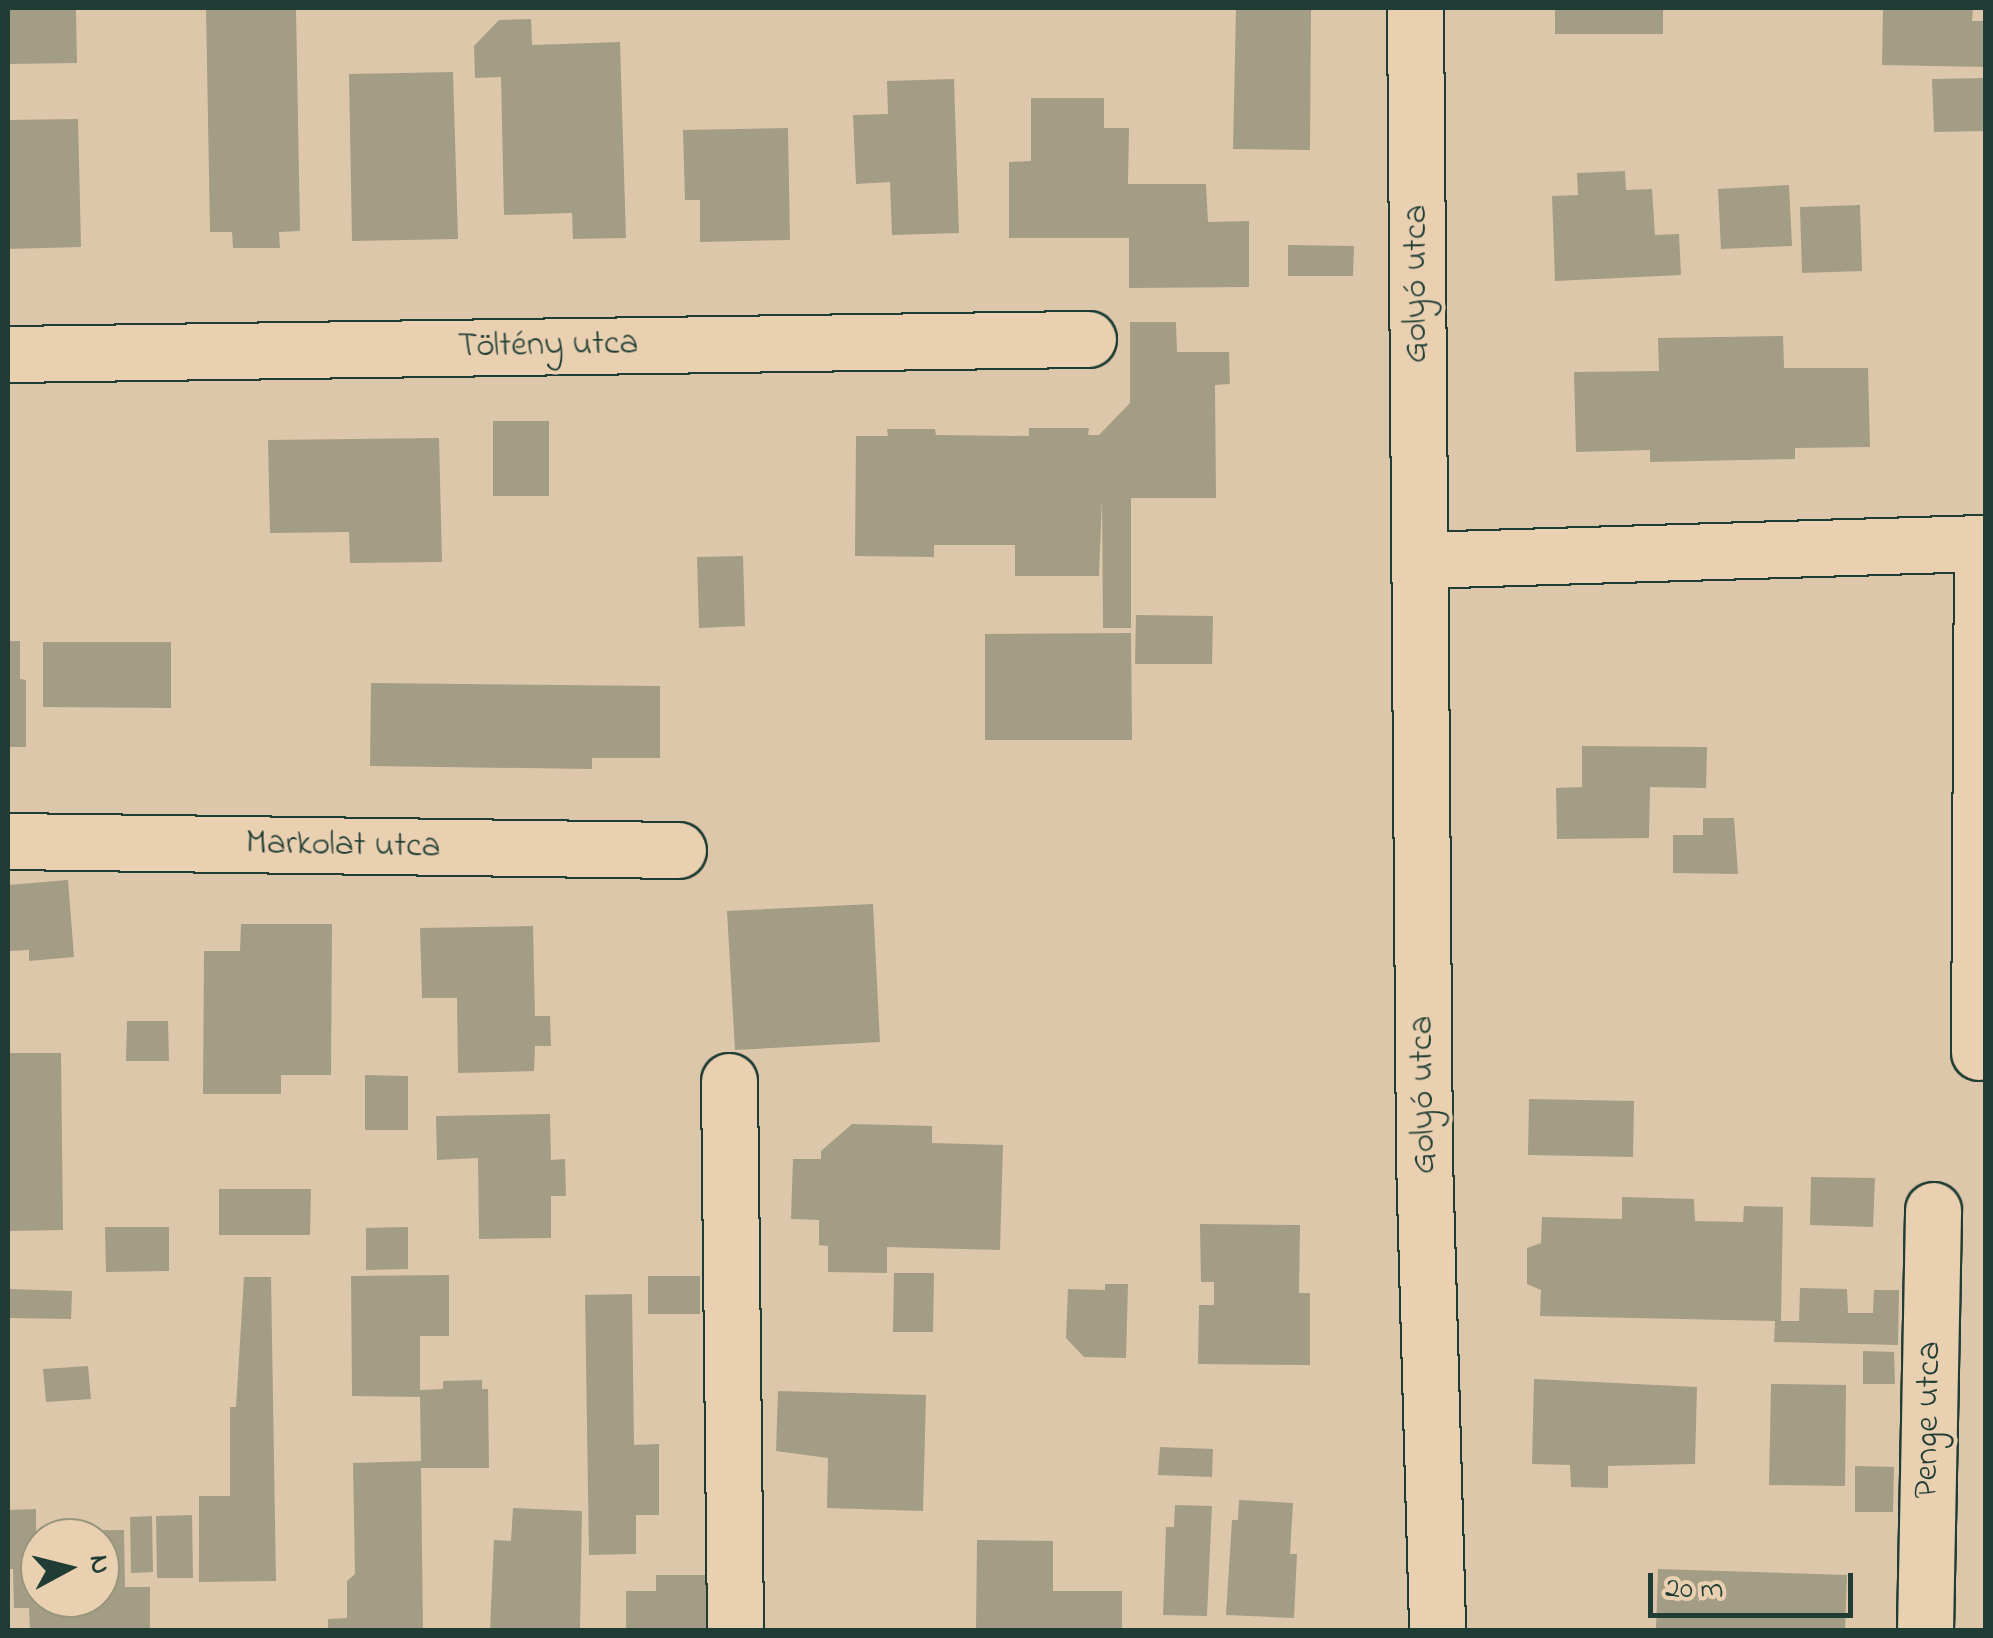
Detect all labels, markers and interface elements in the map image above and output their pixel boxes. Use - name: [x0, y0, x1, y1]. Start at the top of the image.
- street label: Golyó utca: [1396, 205, 1438, 363]
- street label: Töltény utca: [457, 323, 639, 369]
- street label: Markolat utca: [245, 823, 441, 869]
- street label: Golyó utca: [1402, 1015, 1446, 1175]
- street label: Penge utca: [1907, 1341, 1951, 1499]
- north arrow: [20, 1518, 120, 1618]
- text: N: [77, 1553, 120, 1576]
- scale bar: [1653, 1553, 1858, 1615]
- text: 20 m: [1665, 1568, 1724, 1612]

